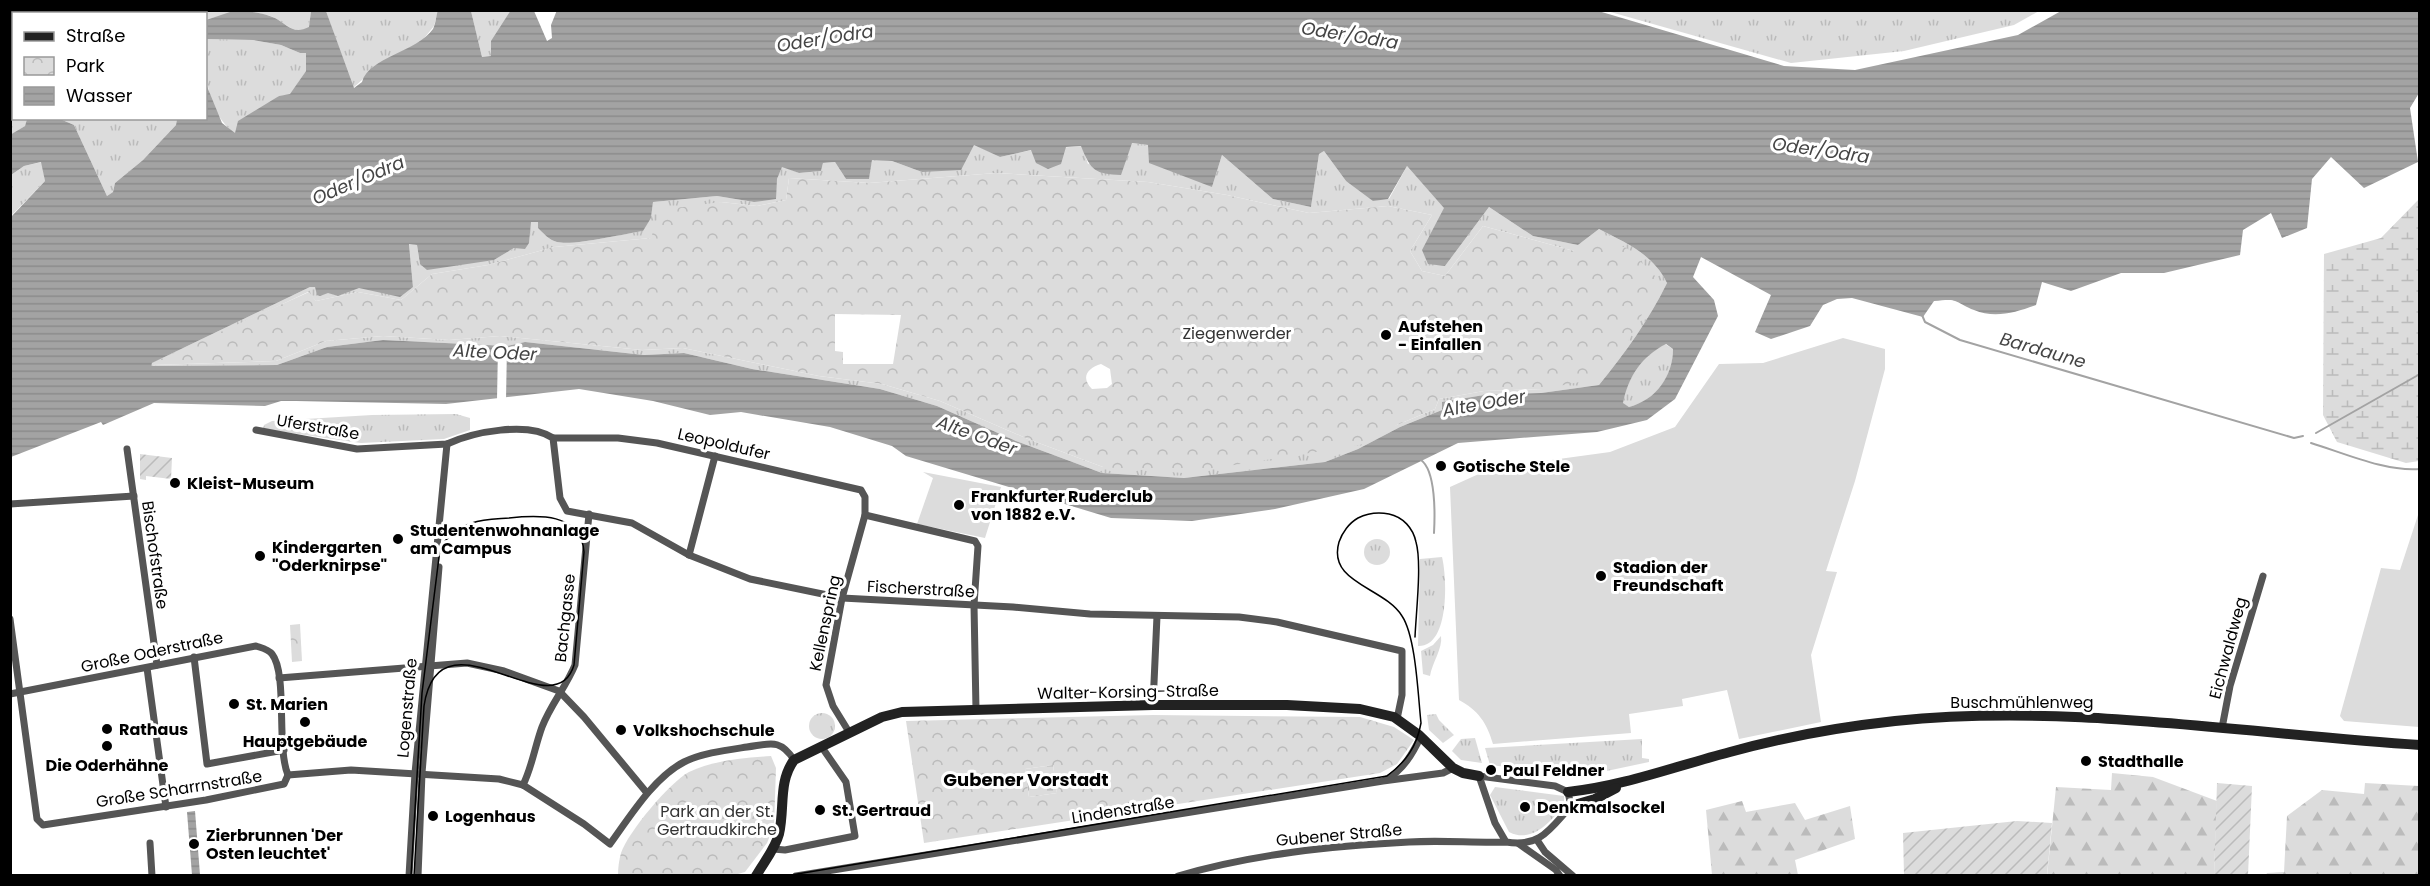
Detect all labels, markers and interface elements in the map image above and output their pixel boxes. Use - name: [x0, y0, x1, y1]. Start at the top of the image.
- legend: [12, 12, 207, 120]
- water label: Oder/Odra: [1300, 15, 1400, 55]
- water label: Oder/Odra: [775, 18, 875, 58]
- text: Straße: [66, 23, 125, 48]
- text: Park: [66, 53, 105, 78]
- text: Wasser: [66, 83, 133, 108]
- water label: Oder/Odra: [1771, 131, 1871, 169]
- water label: Oder/Odra: [308, 149, 408, 211]
- place label: Aufstehen - Einfallen: [1398, 315, 1483, 356]
- park label: Ziegenwerder: [1182, 322, 1292, 345]
- water label: Bardaune: [1997, 326, 2089, 374]
- marker: Aufstehen - Einfallen: [1379, 328, 1393, 342]
- water label: Alte Oder: [451, 337, 539, 367]
- water label: Alte Oder: [1440, 383, 1529, 423]
- street label: Uferstraße: [275, 408, 361, 446]
- water label: Alte Oder: [932, 409, 1022, 462]
- street label: Leopoldufer: [675, 422, 773, 466]
- place label: Gotische Stele: [1453, 455, 1570, 478]
- marker: Gotische Stele: [1434, 459, 1448, 473]
- place label: Kleist-Museum: [187, 472, 314, 495]
- marker: Kleist-Museum: [168, 476, 182, 490]
- place label: Frankfurter Ruderclub von 1882 e.V.: [971, 485, 1153, 526]
- marker: Frankfurter Ruderclub von 1882 e.V.: [952, 498, 966, 512]
- street label: Bischofstraße: [136, 499, 174, 611]
- place label: Studentenwohnanlage am Campus: [410, 519, 599, 560]
- marker: Studentenwohnanlage am Campus: [391, 532, 405, 546]
- place label: Kindergarten "Oderknirpse": [272, 536, 387, 577]
- marker: Kindergarten "Oderknirpse": [253, 549, 267, 563]
- place label: Stadion der Freundschaft: [1613, 556, 1723, 597]
- marker: Stadion der Freundschaft: [1594, 569, 1608, 583]
- street label: Bachgasse: [549, 573, 581, 663]
- street label: Kellenspring: [804, 573, 846, 673]
- street label: Fischerstraße: [866, 575, 976, 603]
- street label: Eichwaldweg: [2203, 594, 2253, 702]
- street label: Große Oderstraße: [79, 626, 225, 678]
- street label: Logenstraße: [391, 657, 423, 759]
- street label: Walter-Korsing-Straße: [1037, 679, 1219, 705]
- street label: Buschmühlenweg: [1950, 691, 2094, 714]
- place label: St. Marien: [246, 693, 328, 716]
- marker: St. Marien: [227, 697, 241, 711]
- marker: Hauptgebäude: [298, 715, 312, 729]
- place label: Rathaus: [119, 718, 188, 741]
- place label: Volkshochschule: [633, 719, 775, 742]
- marker: Rathaus: [100, 722, 114, 736]
- marker: Volkshochschule: [614, 723, 628, 737]
- place label: Hauptgebäude: [243, 730, 367, 753]
- marker: Die Oderhähne: [100, 739, 114, 753]
- place label: Stadthalle: [2098, 750, 2184, 773]
- place label: Die Oderhähne: [46, 754, 169, 777]
- marker: Stadthalle: [2079, 754, 2093, 768]
- place label: Paul Feldner: [1503, 759, 1605, 782]
- marker: Paul Feldner: [1484, 763, 1498, 777]
- street label: Große Scharrnstraße: [94, 765, 264, 813]
- district label: Gubener Vorstadt: [943, 767, 1109, 792]
- street label: Lindenstraße: [1070, 791, 1176, 829]
- place label: Denkmalsockel: [1537, 796, 1665, 819]
- place label: St. Gertraud: [832, 799, 931, 822]
- park label: Park an der St. Gertraudkirche: [657, 800, 777, 841]
- marker: Denkmalsockel: [1518, 800, 1532, 814]
- marker: St. Gertraud: [813, 803, 827, 817]
- place label: Logenhaus: [445, 805, 536, 828]
- marker: Logenhaus: [426, 809, 440, 823]
- street label: Gubener Straße: [1275, 818, 1403, 852]
- place label: Zierbrunnen 'Der Osten leuchtet': [206, 824, 343, 865]
- marker: Zierbrunnen 'Der Osten leuchtet': [187, 837, 201, 851]

